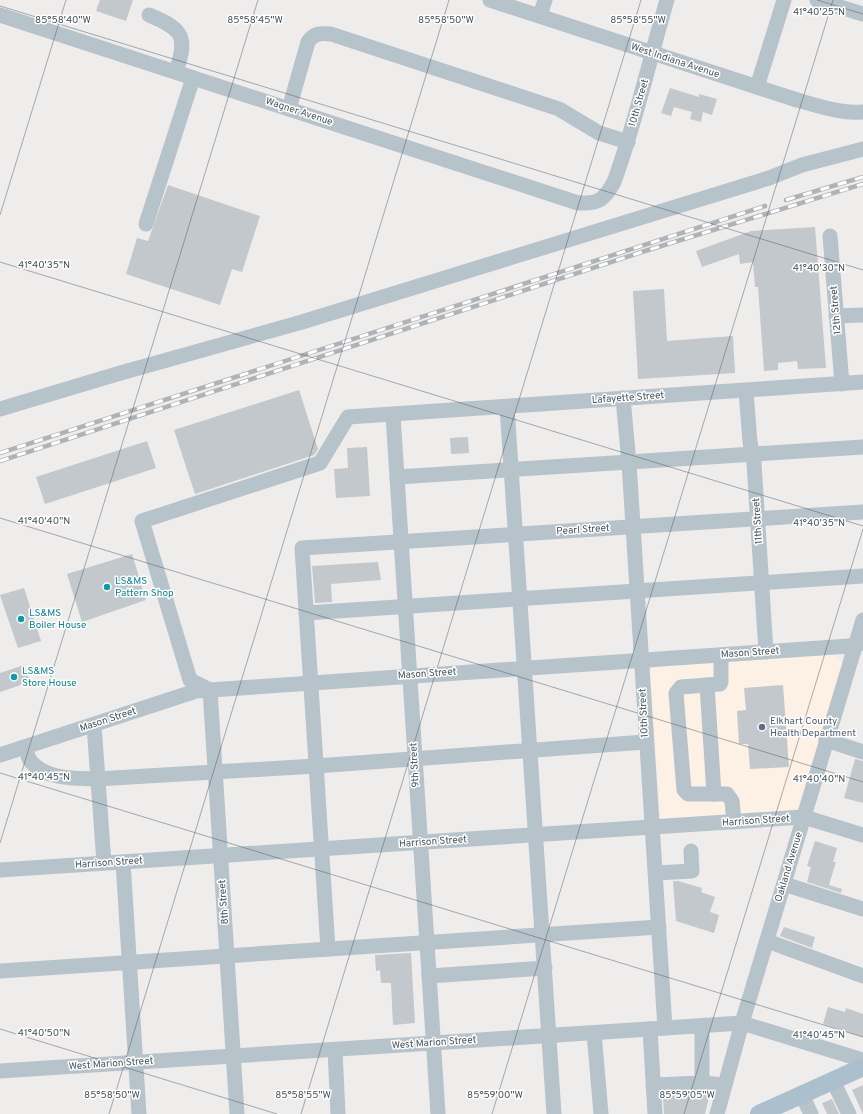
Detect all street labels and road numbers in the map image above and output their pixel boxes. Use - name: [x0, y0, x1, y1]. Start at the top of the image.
- street label: West Indiana Avenue: [629, 40, 721, 82]
- street label: 10th Street: [626, 77, 652, 128]
- street label: Wagner Avenue: [264, 95, 334, 129]
- street label: 12th Street: [827, 285, 845, 335]
- street label: Lafayette Street: [591, 389, 665, 407]
- street label: 11th Street: [750, 497, 766, 545]
- street label: Pearl Street: [556, 522, 610, 538]
- street label: Mason Street: [720, 644, 780, 662]
- street label: Mason Street: [397, 665, 457, 683]
- street label: 10th Street: [636, 688, 652, 738]
- street label: Mason Street: [78, 705, 138, 735]
- street label: 9th Street: [407, 742, 423, 788]
- street label: Harrison Street: [722, 812, 791, 830]
- street label: Oakland Avenue: [772, 830, 806, 904]
- street label: Harrison Street: [399, 833, 468, 851]
- street label: Harrison Street: [75, 854, 144, 872]
- street label: 8th Street: [216, 879, 232, 925]
- street label: West Marion Street: [391, 1034, 477, 1052]
- street label: West Marion Street: [68, 1055, 154, 1073]

